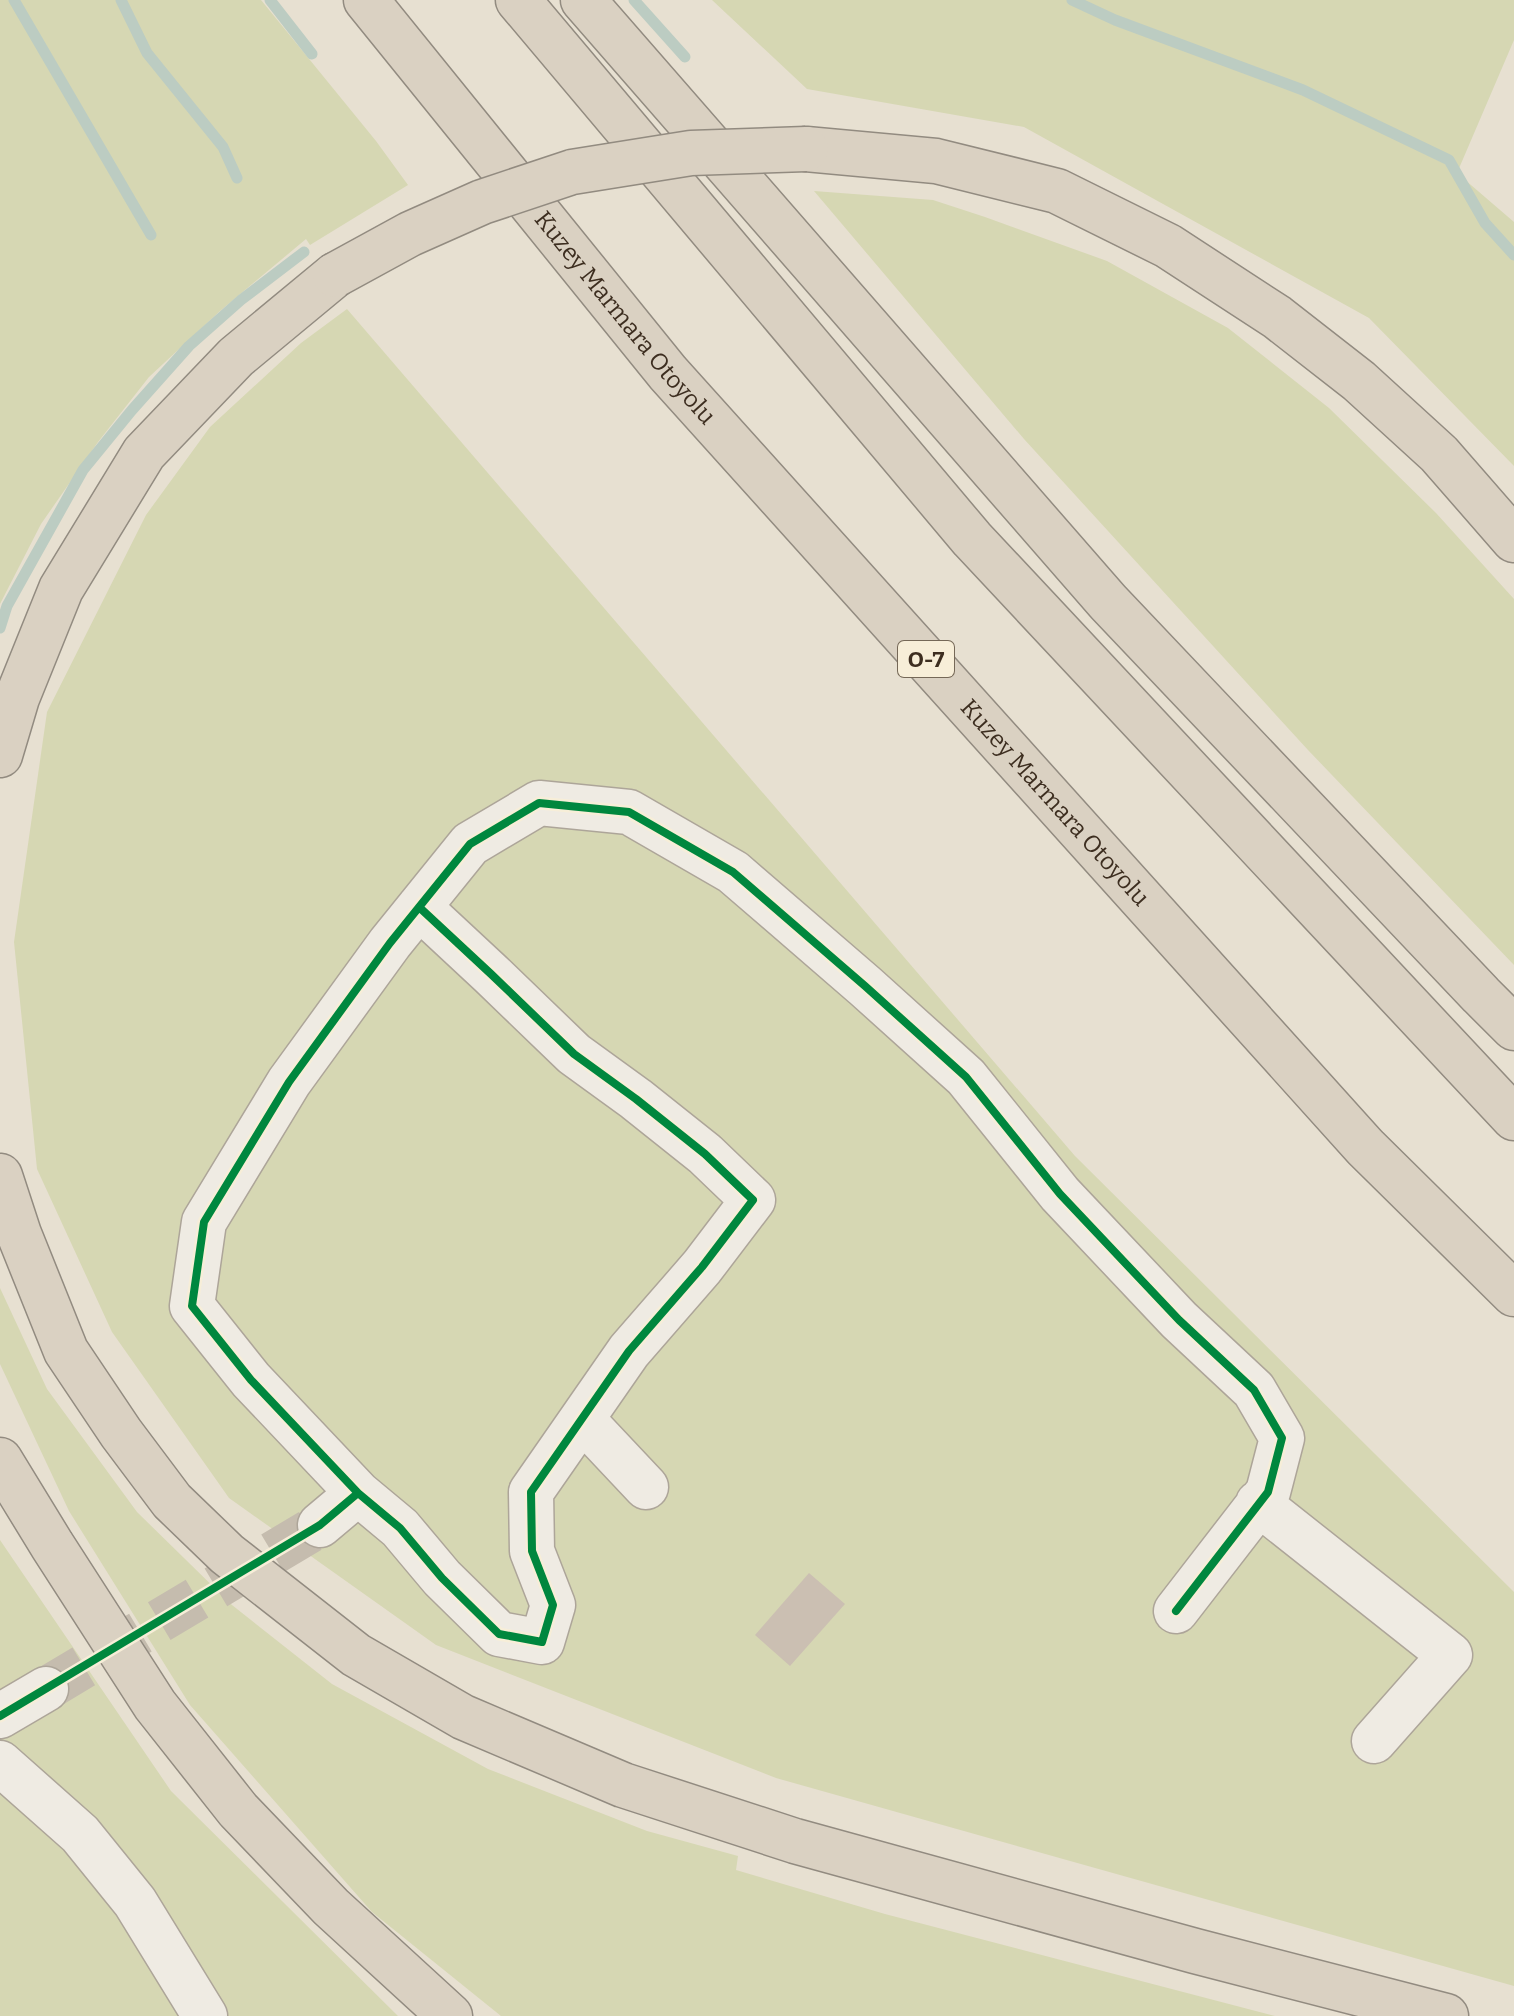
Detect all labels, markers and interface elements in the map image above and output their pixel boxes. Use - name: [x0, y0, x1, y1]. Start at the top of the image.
- street label: Kuzey Marmara Otoyolu: [529, 206, 721, 430]
- road number: O-7: [898, 641, 954, 677]
- street label: Kuzey Marmara Otoyolu: [955, 694, 1155, 912]

